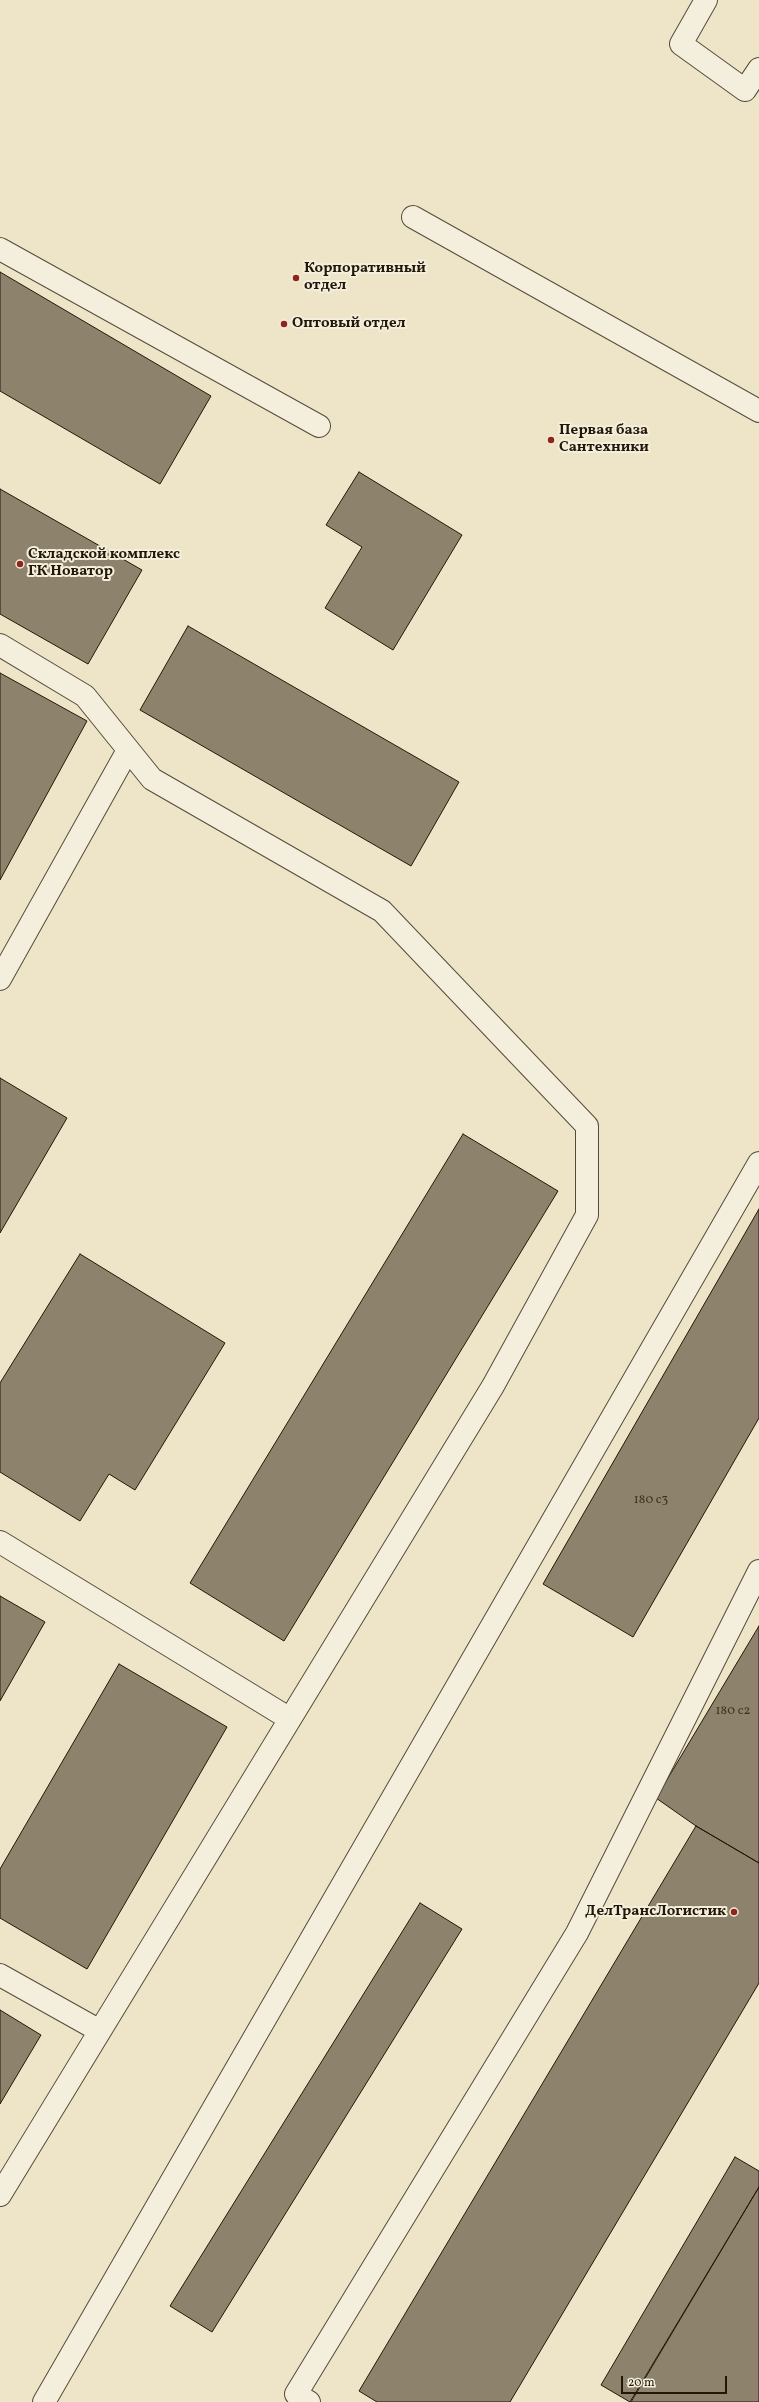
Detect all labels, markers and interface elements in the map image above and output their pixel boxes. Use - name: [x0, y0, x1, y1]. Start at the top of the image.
- place label: Корпоративный отдел: [304, 260, 426, 295]
- marker: Корпоративный отдел: [291, 273, 301, 283]
- place label: Оптовый отдел: [292, 315, 406, 333]
- marker: Оптовый отдел: [279, 319, 289, 329]
- place label: Первая база Сантехники: [559, 422, 649, 457]
- marker: Первая база Сантехники: [546, 435, 556, 445]
- place label: Складской комплекс ГК Новатор: [28, 546, 180, 581]
- marker: Складской комплекс ГК Новатор: [15, 559, 25, 569]
- house number: 180 с3: [634, 1493, 668, 1509]
- house number: 180 с2: [716, 1704, 750, 1720]
- place label: ДелТрансЛогистик: [585, 1903, 726, 1921]
- marker: ДелТрансЛогистик: [729, 1907, 739, 1917]
- scale bar: [623, 2368, 729, 2394]
- text: 20 m: [628, 2375, 655, 2391]

